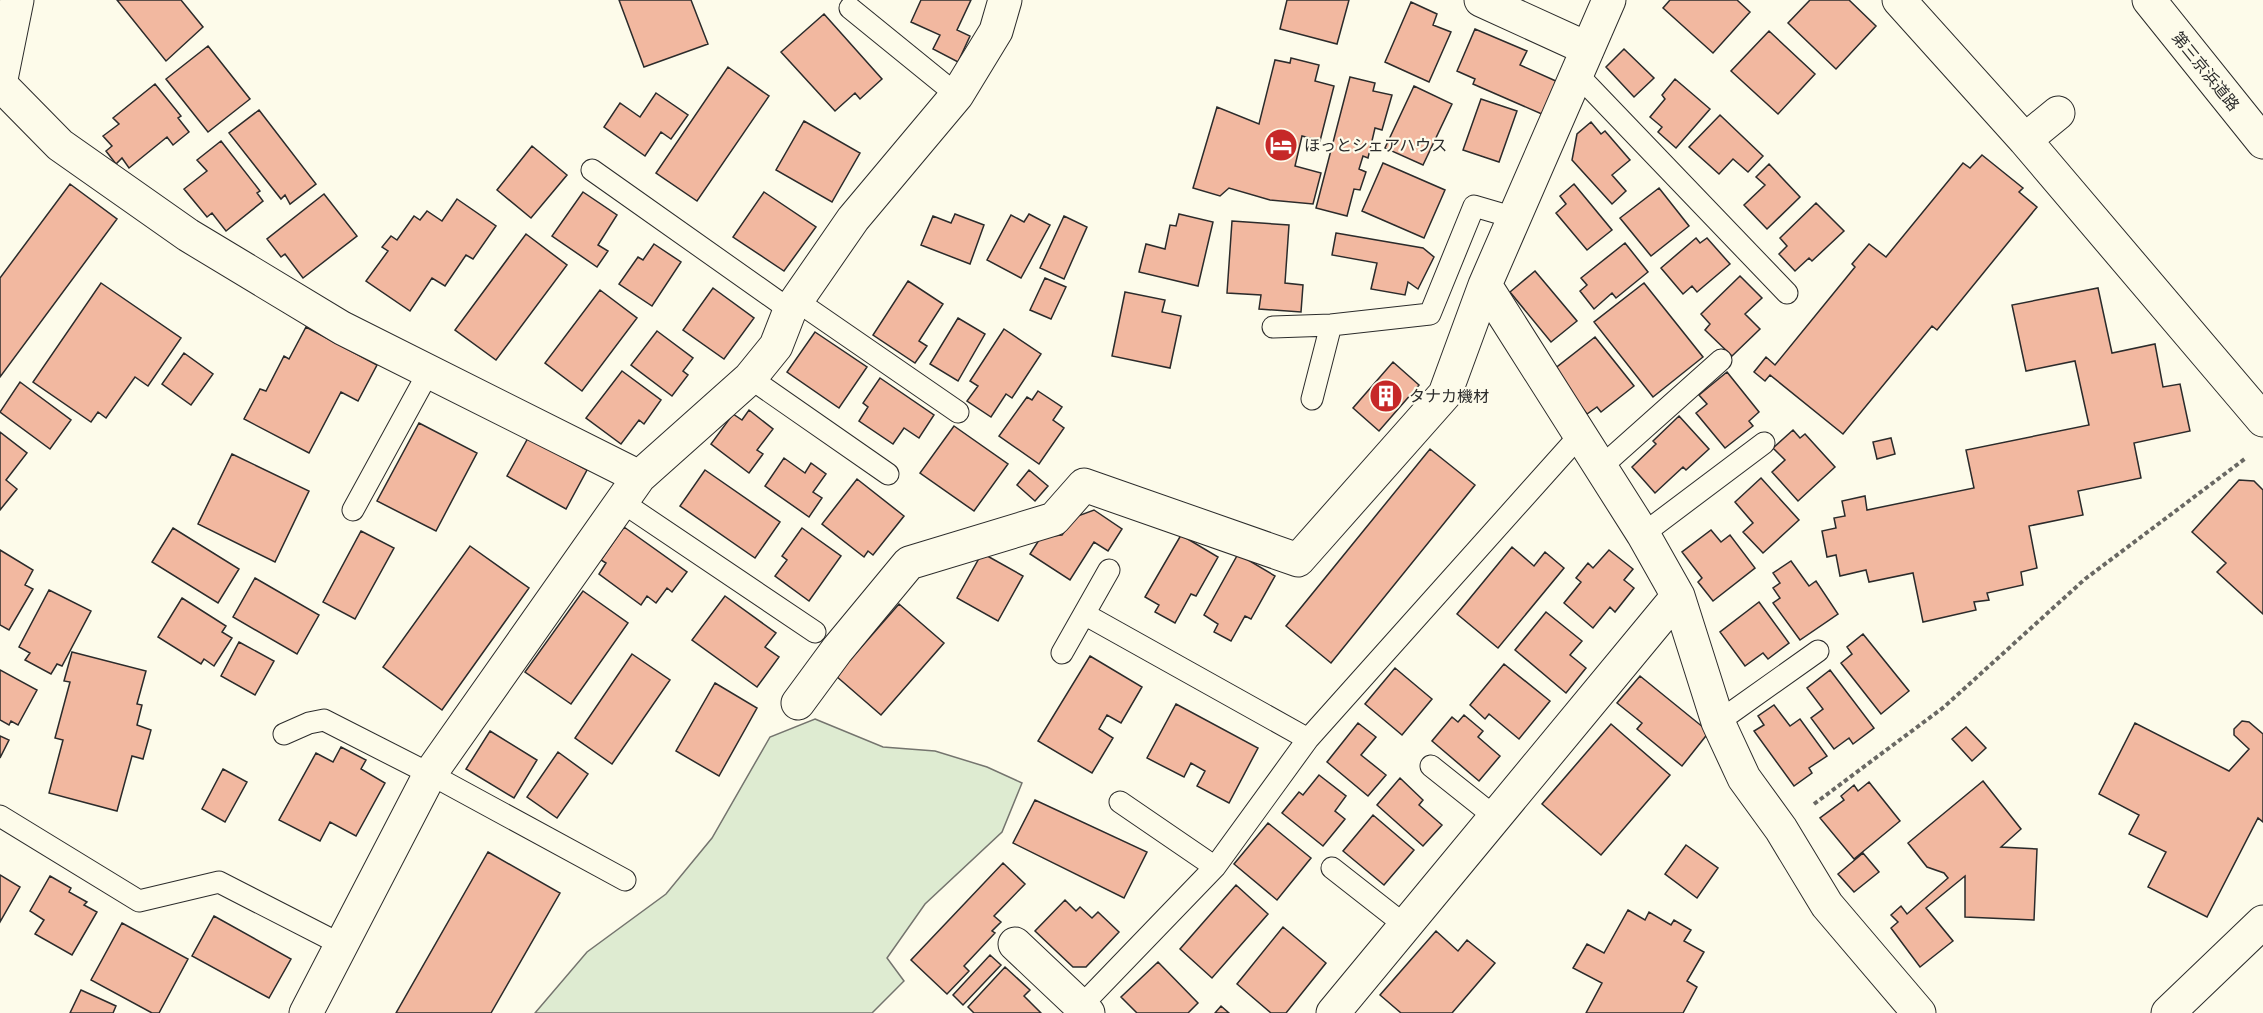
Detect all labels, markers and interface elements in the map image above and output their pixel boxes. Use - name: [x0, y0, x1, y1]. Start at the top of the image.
- street label: 第三京浜道路: [2168, 27, 2244, 115]
- hotel icon: ほっとシェアハウス: [1263, 127, 1299, 163]
- place label: ほっとシェアハウス: [1304, 135, 1447, 155]
- building icon: タナカ機材: [1368, 378, 1404, 414]
- place label: タナカ機材: [1409, 386, 1489, 406]

